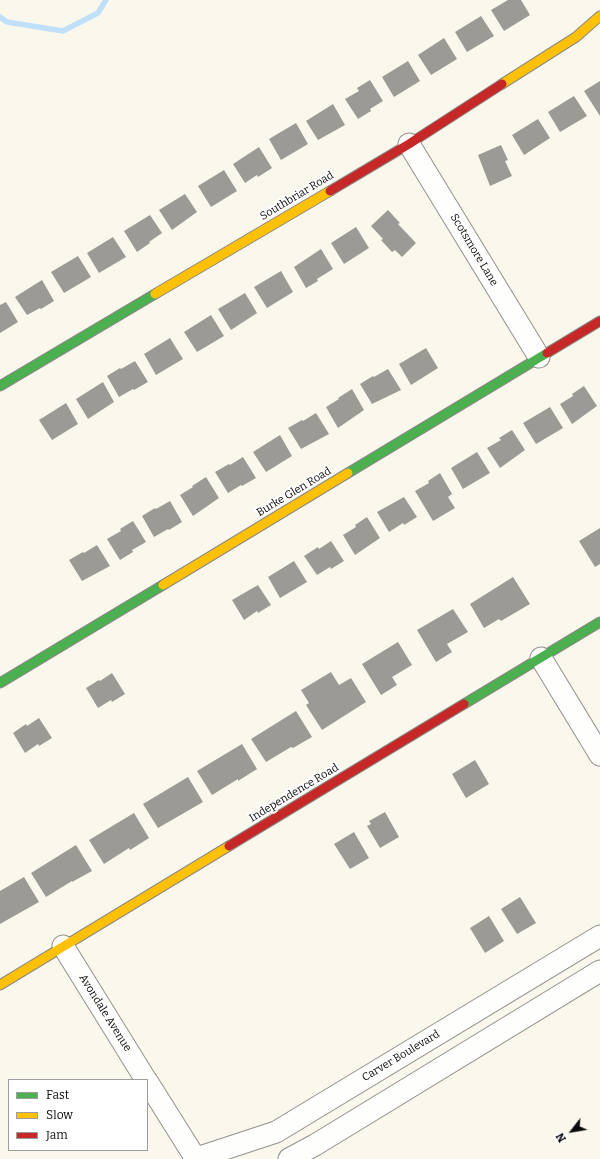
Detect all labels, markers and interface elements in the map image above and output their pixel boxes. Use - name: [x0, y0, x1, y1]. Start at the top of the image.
- street label: Southbriar Road: [258, 169, 336, 223]
- street label: Scotsmore Lane: [447, 211, 501, 289]
- street label: Burke Glen Road: [254, 465, 334, 519]
- street label: Independence Road: [247, 761, 341, 825]
- street label: Avondale Avenue: [76, 972, 134, 1054]
- street label: Carver Boulevard: [360, 1028, 442, 1084]
- legend: [8, 1079, 148, 1151]
- text: Fast: [46, 1088, 69, 1102]
- text: Slow: [46, 1108, 73, 1122]
- north arrow: [552, 1111, 592, 1151]
- text: Jam: [46, 1128, 68, 1142]
- text: N: [554, 1130, 569, 1144]

